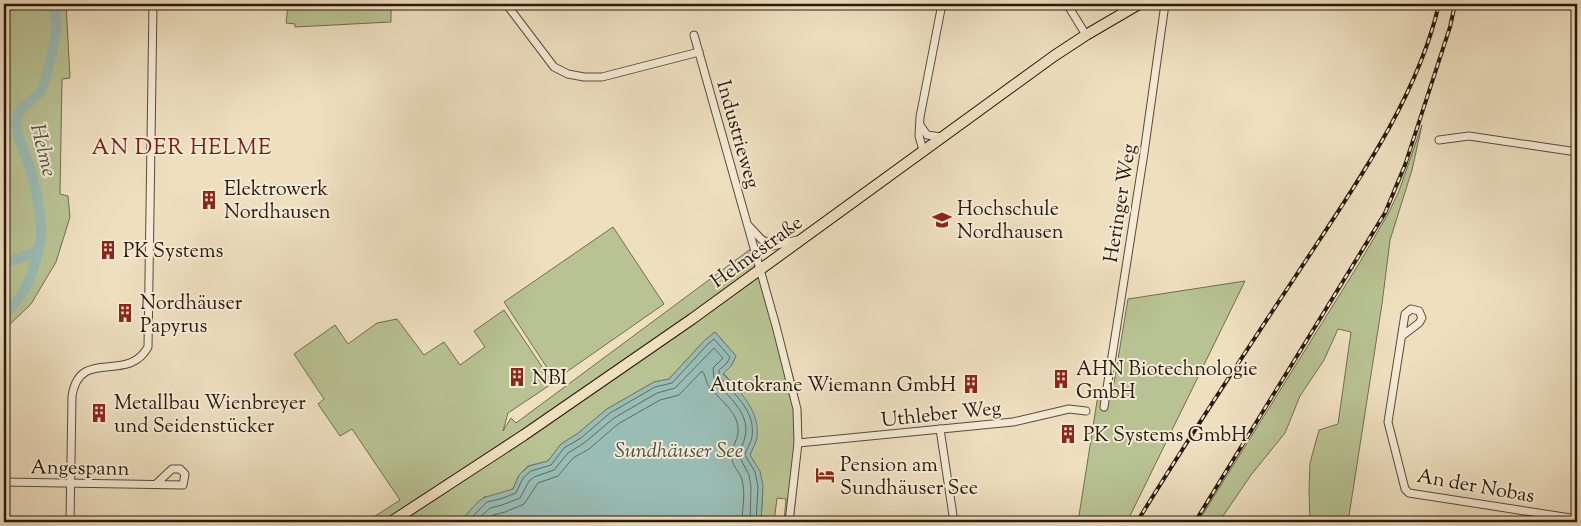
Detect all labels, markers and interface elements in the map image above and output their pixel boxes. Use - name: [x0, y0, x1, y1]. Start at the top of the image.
- street label: Industrieweg: [707, 77, 766, 192]
- water label: Helme: [21, 121, 63, 180]
- district label: AN DER HELME: [92, 133, 272, 165]
- street label: Heringer Weg: [1098, 142, 1145, 265]
- place label: Elektrowerk Nordhausen: [224, 176, 331, 228]
- building icon: Elektrowerk Nordhausen: [198, 189, 220, 211]
- place label: Hochschule Nordhausen: [957, 196, 1064, 248]
- school or university icon: Hochschule Nordhausen: [931, 209, 953, 231]
- street label: Helmestraße: [705, 210, 810, 296]
- place label: PK Systems: [123, 238, 223, 267]
- building icon: PK Systems: [97, 239, 119, 261]
- place label: Nordhäuser Papyrus: [140, 290, 243, 342]
- building icon: Nordhäuser Papyrus: [114, 302, 136, 324]
- place label: AHN Biotechnologie GmbH: [1076, 356, 1258, 408]
- place label: NBI: [532, 365, 568, 394]
- building icon: NBI: [506, 366, 528, 388]
- building icon: AHN Biotechnologie GmbH: [1050, 368, 1072, 390]
- place label: Autokrane Wiemann GmbH: [710, 372, 956, 401]
- building icon: Autokrane Wiemann GmbH: [960, 373, 982, 395]
- place label: Metallbau Wienbreyer und Seidenstücker: [114, 390, 306, 442]
- street label: Uthleber Weg: [880, 395, 1003, 436]
- building icon: Metallbau Wienbreyer und Seidenstücker: [88, 402, 110, 424]
- place label: PK Systems GmbH: [1083, 422, 1247, 451]
- building icon: PK Systems GmbH: [1057, 423, 1079, 445]
- water label: Sundhäuser See: [615, 437, 743, 467]
- place label: Pension am Sundhäuser See: [840, 452, 978, 504]
- street label: Angespann: [30, 454, 130, 485]
- street label: An der Nobas: [1414, 463, 1537, 512]
- hotel icon: Pension am Sundhäuser See: [814, 464, 836, 486]

